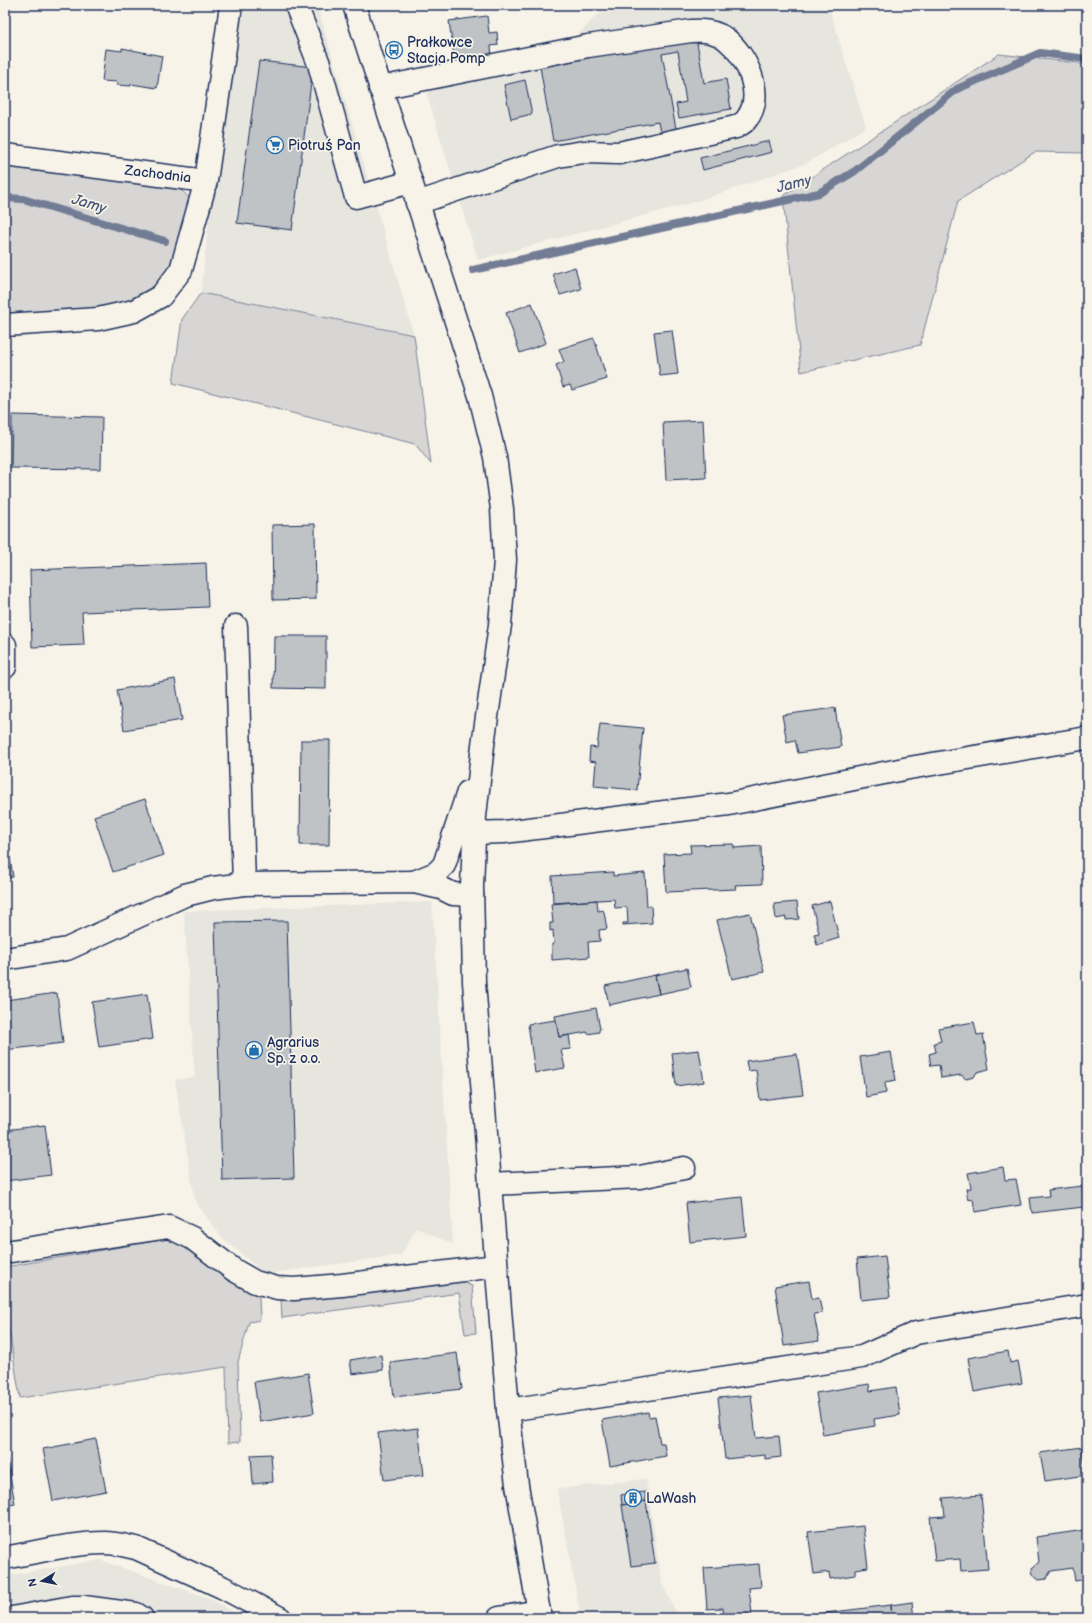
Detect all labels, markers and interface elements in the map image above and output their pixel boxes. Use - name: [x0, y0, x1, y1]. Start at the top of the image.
- place label: Prałkowce Stacja Pomp: [407, 34, 486, 67]
- bus stop icon: Prałkowce Stacja Pomp: [384, 40, 404, 60]
- supermarket icon: Piotruś Pan: [265, 135, 285, 155]
- place label: Piotruś Pan: [288, 137, 361, 154]
- street label: Zachodnia: [123, 161, 192, 187]
- water label: Jamy: [774, 170, 815, 198]
- water label: Jamy: [69, 190, 110, 219]
- place label: Agrarius Sp. z o.o.: [267, 1034, 321, 1067]
- shop icon: Agrarius Sp. z o.o.: [244, 1040, 264, 1060]
- building icon: LaWash: [623, 1488, 643, 1508]
- place label: LaWash: [646, 1490, 696, 1507]
- north arrow: [22, 1561, 62, 1601]
- text: N: [26, 1577, 40, 1588]

